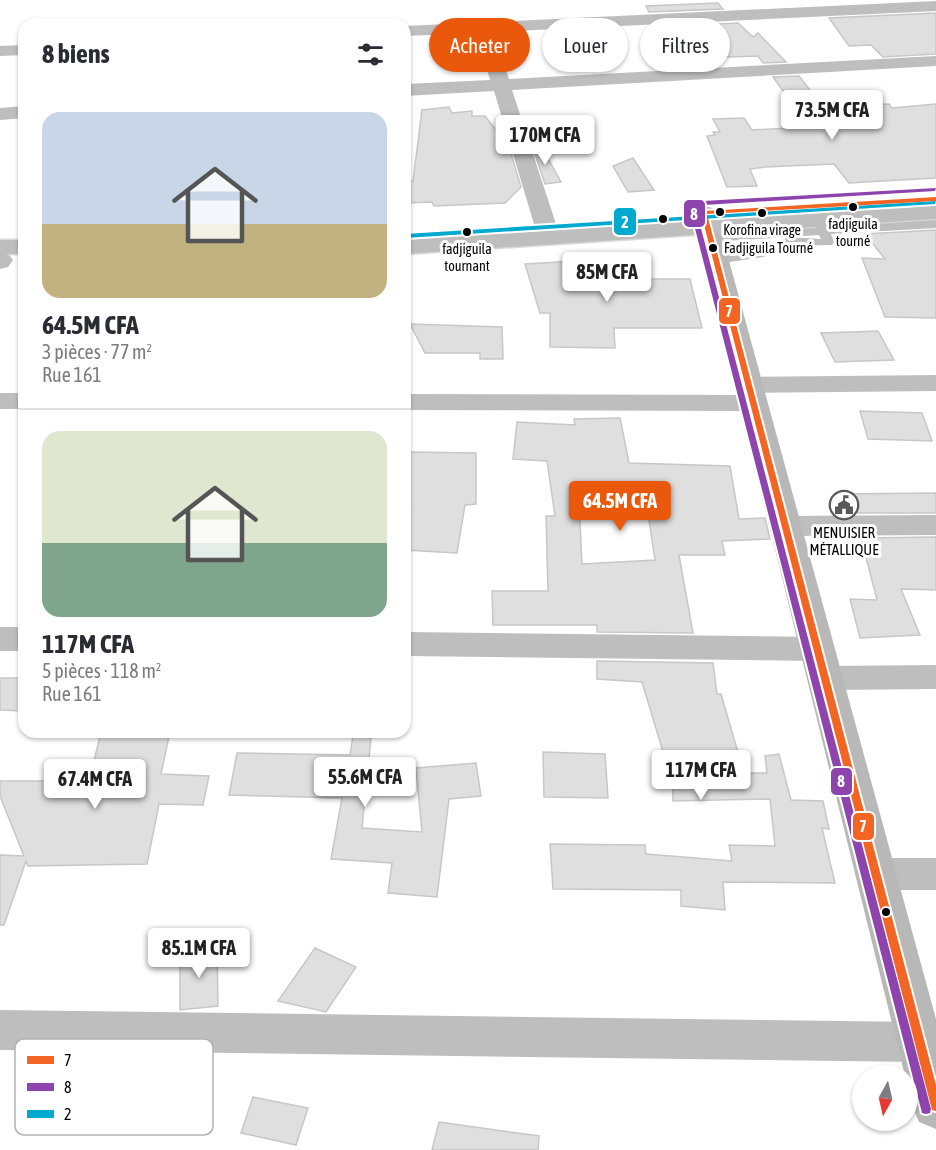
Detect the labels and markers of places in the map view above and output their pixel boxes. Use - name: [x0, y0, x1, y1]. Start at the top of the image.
- pin: 73.5M CFA: [763, 90, 901, 141]
- pin: 170M CFA: [483, 115, 607, 166]
- marker: fadjiguila tourné: [847, 201, 859, 213]
- unlabelled marker: [714, 206, 726, 218]
- marker: Korofina virage: [756, 207, 768, 219]
- unlabelled marker: [657, 213, 669, 225]
- place label: fadjiguila tourné: [828, 216, 878, 249]
- place label: Korofina virage: [723, 222, 801, 238]
- marker: fadjiguila tournant: [461, 226, 473, 238]
- place label: Fadjiguila Tourné: [724, 240, 813, 256]
- place label: fadjiguila tournant: [442, 241, 492, 274]
- marker: Fadjiguila Tourné: [707, 242, 719, 254]
- pin: 85M CFA: [552, 252, 662, 303]
- pin: 64.5M CFA: [551, 481, 689, 532]
- public building icon: MENUISIER MÉTALLIQUE: [828, 489, 860, 521]
- place label: MENUISIER MÉTALLIQUE: [809, 524, 879, 558]
- pin: 117M CFA: [639, 750, 763, 801]
- pin: 55.6M CFA: [296, 757, 434, 808]
- pin: 67.4M CFA: [26, 759, 164, 810]
- unlabelled marker: [880, 906, 892, 918]
- pin: 85.1M CFA: [130, 928, 268, 979]

